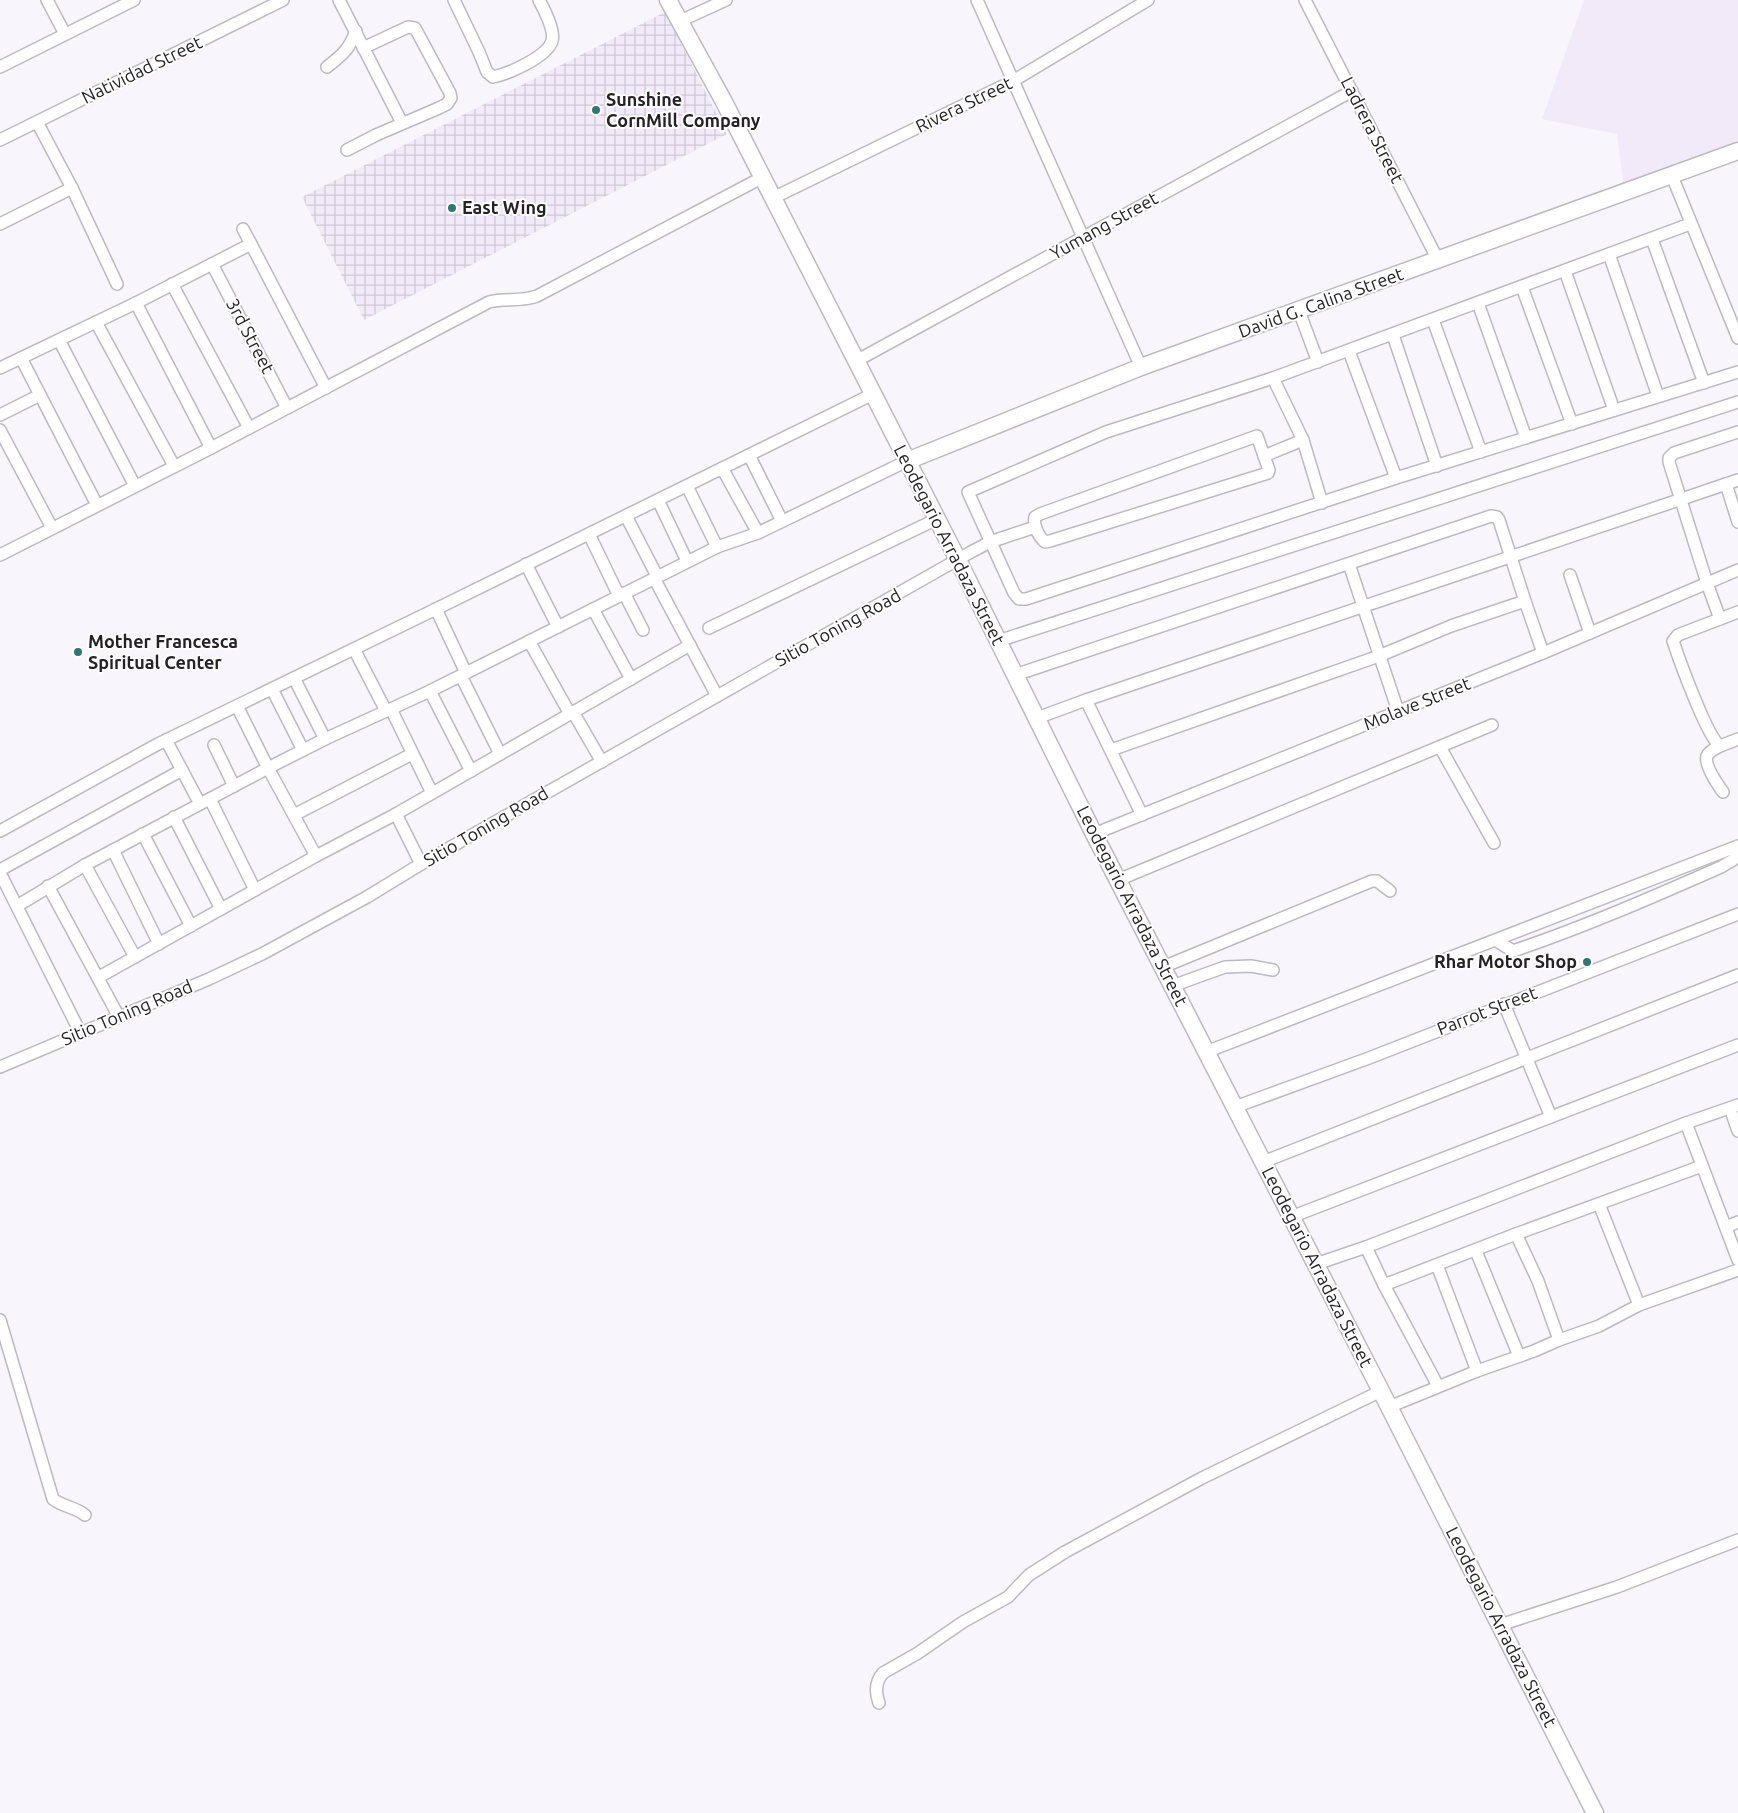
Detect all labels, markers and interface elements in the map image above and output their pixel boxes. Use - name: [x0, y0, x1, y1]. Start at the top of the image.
- street label: Natividad Street: [78, 31, 205, 107]
- street label: Rivera Street: [912, 72, 1015, 136]
- street label: Ladrera Street: [1338, 73, 1408, 186]
- place label: Sunshine CornMill Company: [606, 89, 761, 130]
- marker: Sunshine CornMill Company: [590, 104, 602, 116]
- street label: Yumang Street: [1046, 187, 1161, 263]
- place label: East Wing: [462, 197, 547, 217]
- marker: East Wing: [446, 202, 458, 214]
- street label: David G. Calina Street: [1236, 263, 1406, 341]
- street label: 3rd Street: [223, 295, 279, 376]
- street label: Leodegario Arradaza Street: [891, 441, 1009, 648]
- street label: Sitio Toning Road: [771, 584, 904, 670]
- place label: Mother Francesca Spiritual Center: [88, 631, 238, 672]
- marker: Mother Francesca Spiritual Center: [72, 646, 84, 658]
- street label: Molave Street: [1360, 673, 1473, 734]
- street label: Sitio Toning Road: [420, 782, 551, 870]
- street label: Leodegario Arradaza Street: [1074, 802, 1192, 1009]
- place label: Rhar Motor Shop: [1434, 951, 1577, 971]
- marker: Rhar Motor Shop: [1581, 956, 1593, 968]
- street label: Sitio Toning Road: [58, 975, 195, 1049]
- street label: Parrot Street: [1434, 982, 1539, 1038]
- street label: Leodegario Arradaza Street: [1259, 1163, 1377, 1370]
- street label: Leodegario Arradaza Street: [1443, 1523, 1561, 1730]

